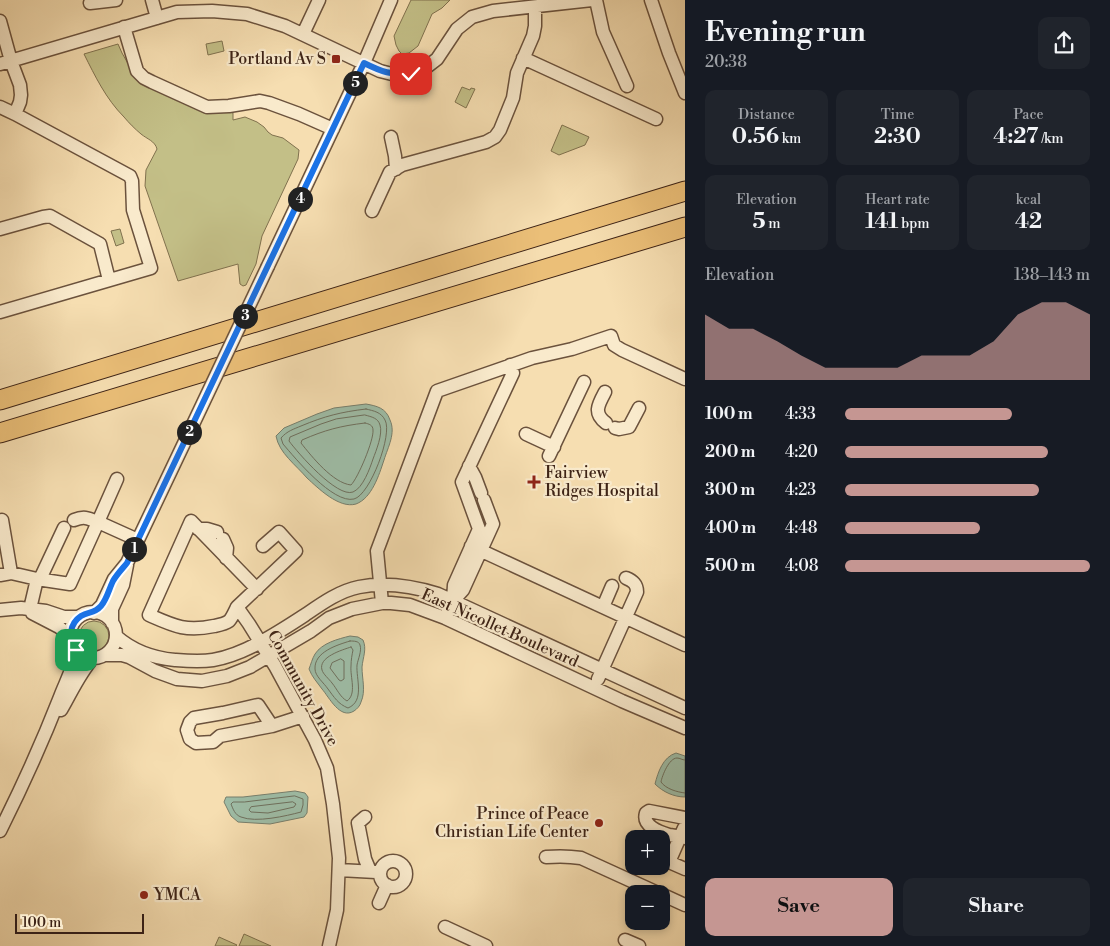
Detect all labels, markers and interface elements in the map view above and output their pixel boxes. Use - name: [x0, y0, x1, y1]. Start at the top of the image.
- text: Evening run: [705, 15, 866, 50]
- button: share: [1038, 17, 1090, 69]
- place label: Portland Av S: [229, 49, 326, 69]
- text: 20:38: [705, 52, 747, 72]
- marker: Portland Av S: [330, 53, 342, 65]
- pin: [390, 53, 432, 95]
- icon: check: [397, 60, 425, 88]
- pin: 5: [342, 70, 368, 96]
- text: 5: [351, 74, 360, 92]
- text: Distance: [738, 106, 795, 124]
- text: Time: [881, 106, 914, 124]
- text: Pace: [1013, 106, 1044, 124]
- text: 0.56: [732, 124, 779, 150]
- text: 2:30: [874, 124, 921, 150]
- text: 4:27: [993, 124, 1039, 150]
- text: km: [779, 130, 801, 148]
- text: /km: [1039, 130, 1064, 148]
- pin: 4: [288, 186, 312, 212]
- text: 4: [296, 190, 305, 208]
- text: Elevation: [736, 191, 797, 209]
- text: Heart rate: [865, 191, 930, 209]
- text: kcal: [1016, 191, 1041, 209]
- text: 5: [752, 209, 765, 235]
- text: 141: [865, 209, 898, 235]
- text: 42: [1015, 209, 1042, 235]
- text: m: [765, 215, 781, 233]
- text: bpm: [898, 215, 930, 233]
- text: Elevation: [705, 265, 774, 285]
- text: 138–143 m: [1014, 265, 1090, 285]
- pin: 3: [232, 304, 258, 328]
- text: 3: [241, 307, 250, 325]
- text: 100 m: [705, 404, 753, 424]
- text: 4:33: [785, 404, 816, 424]
- pin: 2: [176, 420, 202, 444]
- text: 2: [185, 423, 194, 441]
- text: 200 m: [705, 442, 755, 462]
- text: 4:20: [785, 442, 818, 462]
- place label: Fairview Ridges Hospital: [545, 463, 659, 501]
- marker: Fairview Ridges Hospital: [527, 475, 541, 489]
- text: 300 m: [705, 480, 755, 500]
- text: 4:23: [785, 480, 816, 500]
- text: 400 m: [705, 518, 756, 538]
- text: 4:48: [785, 518, 817, 538]
- pin: 1: [122, 536, 146, 562]
- text: 1: [131, 540, 138, 558]
- text: 500 m: [705, 556, 755, 576]
- text: 4:08: [785, 556, 819, 576]
- street label: East Nicollet Boulevard: [418, 584, 582, 672]
- street label: Community Drive: [263, 627, 343, 749]
- pin: [55, 629, 97, 671]
- icon: arrive: [62, 636, 90, 664]
- place label: Prince of Peace Christian Life Center: [435, 804, 589, 842]
- marker: Prince of Peace Christian Life Center: [593, 817, 605, 829]
- map controls: [625, 830, 670, 930]
- button: +: [625, 830, 670, 875]
- button: Save: [705, 878, 893, 936]
- button: Share: [903, 878, 1090, 936]
- place label: YMCA: [153, 885, 202, 905]
- button: −: [625, 885, 670, 930]
- marker: YMCA: [138, 889, 150, 901]
- scale bar: [15, 911, 144, 934]
- text: 100 m: [22, 914, 61, 932]

